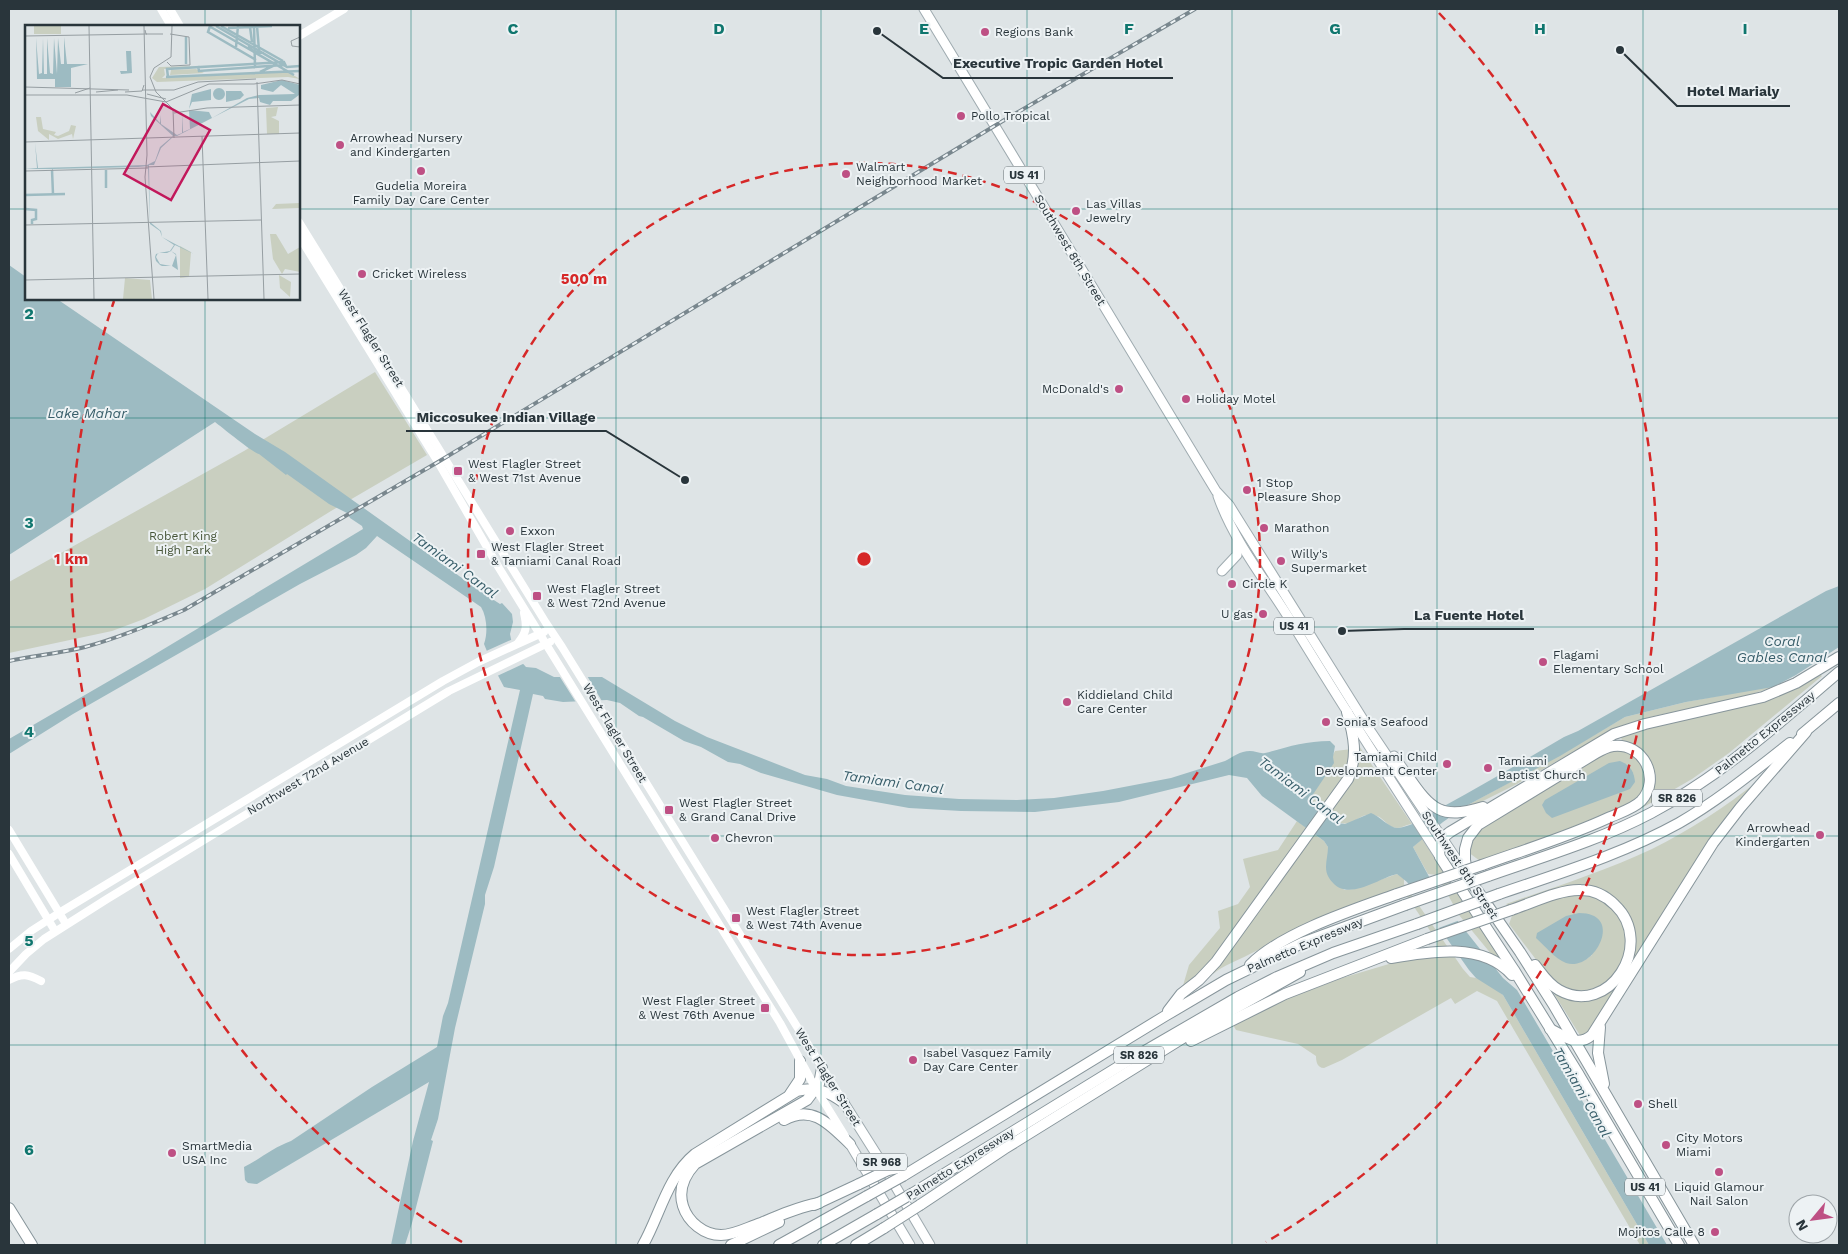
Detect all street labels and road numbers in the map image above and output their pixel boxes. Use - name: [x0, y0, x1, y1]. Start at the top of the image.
- road number: US 41: [1004, 166, 1044, 184]
- street label: Southwest 8th Street: [1031, 192, 1109, 308]
- street label: West Flagler Street: [335, 286, 407, 390]
- road number: US 41: [1274, 618, 1314, 634]
- street label: West Flagler Street: [580, 681, 650, 785]
- street label: Palmetto Expressway: [1712, 688, 1818, 778]
- street label: Northwest 72nd Avenue: [245, 734, 371, 818]
- road number: SR 826: [1652, 790, 1702, 806]
- street label: Southwest 8th Street: [1419, 808, 1501, 922]
- street label: Palmetto Expressway: [1245, 914, 1366, 976]
- street label: West Flagler Street: [792, 1025, 864, 1129]
- road number: SR 826: [1114, 1046, 1164, 1064]
- street label: Palmetto Expressway: [903, 1125, 1017, 1203]
- road number: SR 968: [857, 1154, 907, 1170]
- road number: US 41: [1625, 1178, 1665, 1196]

